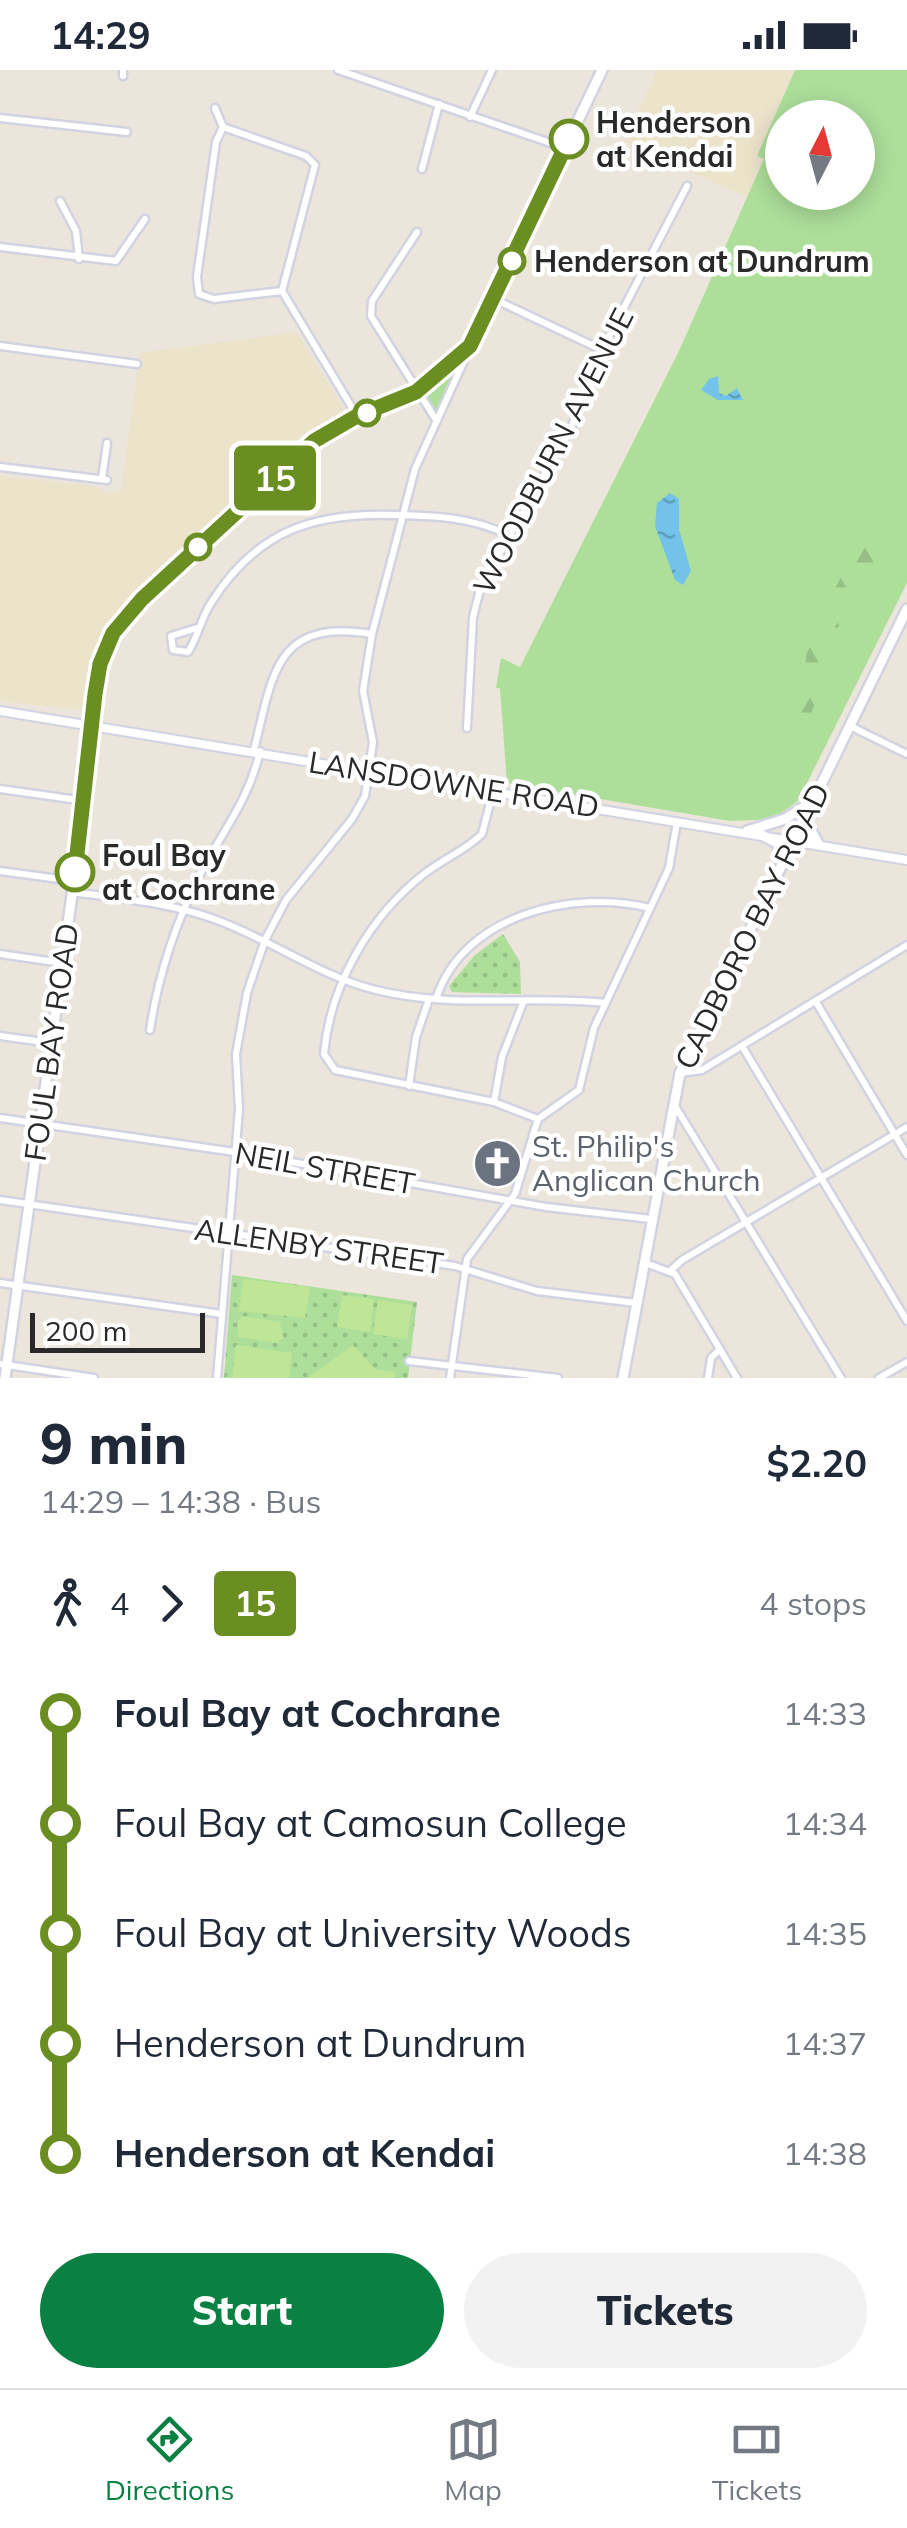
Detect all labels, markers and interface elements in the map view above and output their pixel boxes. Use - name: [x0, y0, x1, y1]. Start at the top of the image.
- text: 14:29: [50, 11, 151, 59]
- north arrow: [765, 100, 875, 210]
- map controls: [765, 100, 875, 210]
- place label: Henderson at Kendai: [596, 103, 751, 175]
- marker: Henderson at Kendai: [550, 120, 588, 158]
- place label: Henderson at Dundrum: [534, 242, 870, 280]
- marker: Henderson at Dundrum: [499, 248, 525, 274]
- street label: WOODBURN AVENUE: [464, 302, 642, 600]
- unlabelled marker: [354, 400, 380, 426]
- line badge: 15: [230, 446, 320, 510]
- text: 15: [254, 456, 296, 500]
- unlabelled marker: [185, 534, 211, 560]
- street label: LANSDOWNE ROAD: [306, 742, 602, 826]
- street label: CADBORO BAY ROAD: [666, 777, 838, 1075]
- place label: Foul Bay at Cochrane: [102, 836, 275, 908]
- marker: Foul Bay at Cochrane: [56, 853, 94, 891]
- street label: FOUL BAY ROAD: [15, 921, 87, 1163]
- place label: St. Philip's Anglican Church: [532, 1127, 761, 1199]
- street label: NEIL STREET: [232, 1133, 418, 1203]
- church icon: St. Philip's Anglican Church: [471, 1137, 523, 1189]
- street label: ALLENBY STREET: [192, 1210, 446, 1282]
- scale bar: [30, 1308, 205, 1352]
- text: 200 m: [45, 1313, 127, 1348]
- text: 9 min: [40, 1409, 187, 1478]
- text: $2.20: [766, 1439, 867, 1487]
- text: 14:29 – 14:38 · Bus: [40, 1481, 321, 1521]
- icon: walk: [40, 1576, 95, 1631]
- icon: forward: [144, 1576, 199, 1631]
- text: 15: [234, 1581, 276, 1625]
- text: 4: [110, 1583, 129, 1623]
- text: 4 stops: [759, 1583, 867, 1623]
- text: Foul Bay at Cochrane: [114, 1689, 501, 1737]
- text: 14:33: [783, 1693, 867, 1733]
- text: Foul Bay at Camosun College: [114, 1799, 627, 1847]
- text: 14:34: [783, 1803, 867, 1843]
- text: Foul Bay at University Woods: [114, 1909, 632, 1957]
- text: 14:35: [783, 1913, 867, 1953]
- text: Henderson at Dundrum: [114, 2019, 526, 2067]
- text: 14:37: [783, 2023, 867, 2063]
- text: Henderson at Kendai: [114, 2129, 495, 2177]
- text: 14:38: [783, 2133, 867, 2173]
- button: Start: [40, 2253, 444, 2368]
- button: Tickets: [464, 2253, 867, 2368]
- tab: Directions: [105, 2412, 234, 2507]
- tab: Map: [444, 2412, 502, 2507]
- tab: Tickets: [712, 2412, 802, 2507]

